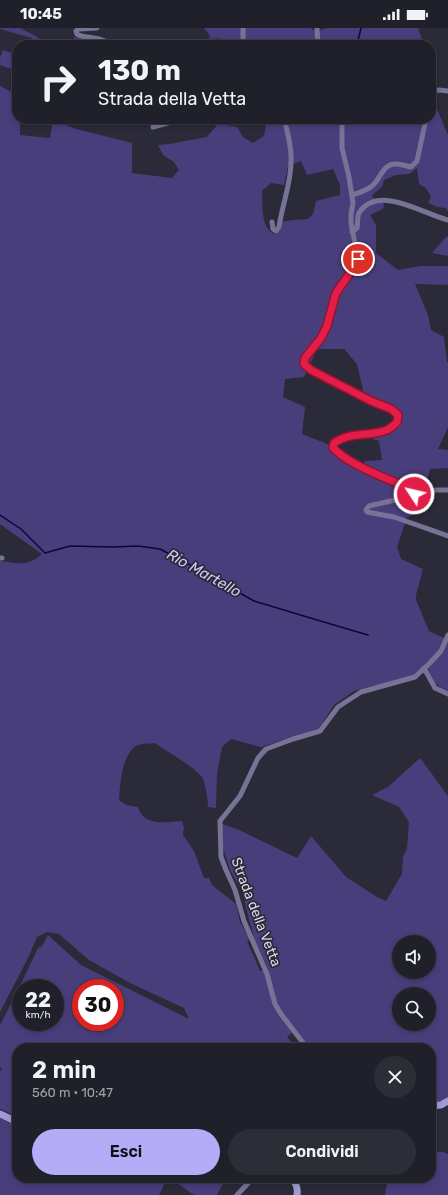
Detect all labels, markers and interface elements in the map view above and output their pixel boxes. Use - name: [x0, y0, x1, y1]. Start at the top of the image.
- text: 10:45: [20, 5, 62, 23]
- text: 130 m: [98, 54, 181, 87]
- icon: right: [32, 56, 84, 108]
- text: Strada della Vetta: [98, 88, 246, 110]
- pin: [341, 242, 375, 276]
- icon: arrive: [347, 248, 369, 270]
- position arrow: [393, 473, 435, 515]
- water label: Rio Martello: [164, 545, 245, 601]
- street label: Strada della Vetta: [227, 855, 285, 969]
- map controls: [392, 935, 436, 1031]
- button: sound: [392, 935, 436, 979]
- speed limit sign: 30: [72, 979, 124, 1031]
- button: search: [392, 987, 436, 1031]
- text: 22: [25, 988, 51, 1012]
- text: km/h: [26, 1009, 50, 1021]
- text: 2 min: [32, 1056, 96, 1084]
- button: close: [374, 1056, 416, 1098]
- text: 560 m · 10:47: [32, 1085, 113, 1100]
- button: Esci: [32, 1129, 220, 1175]
- button: Condividi: [228, 1129, 416, 1175]

